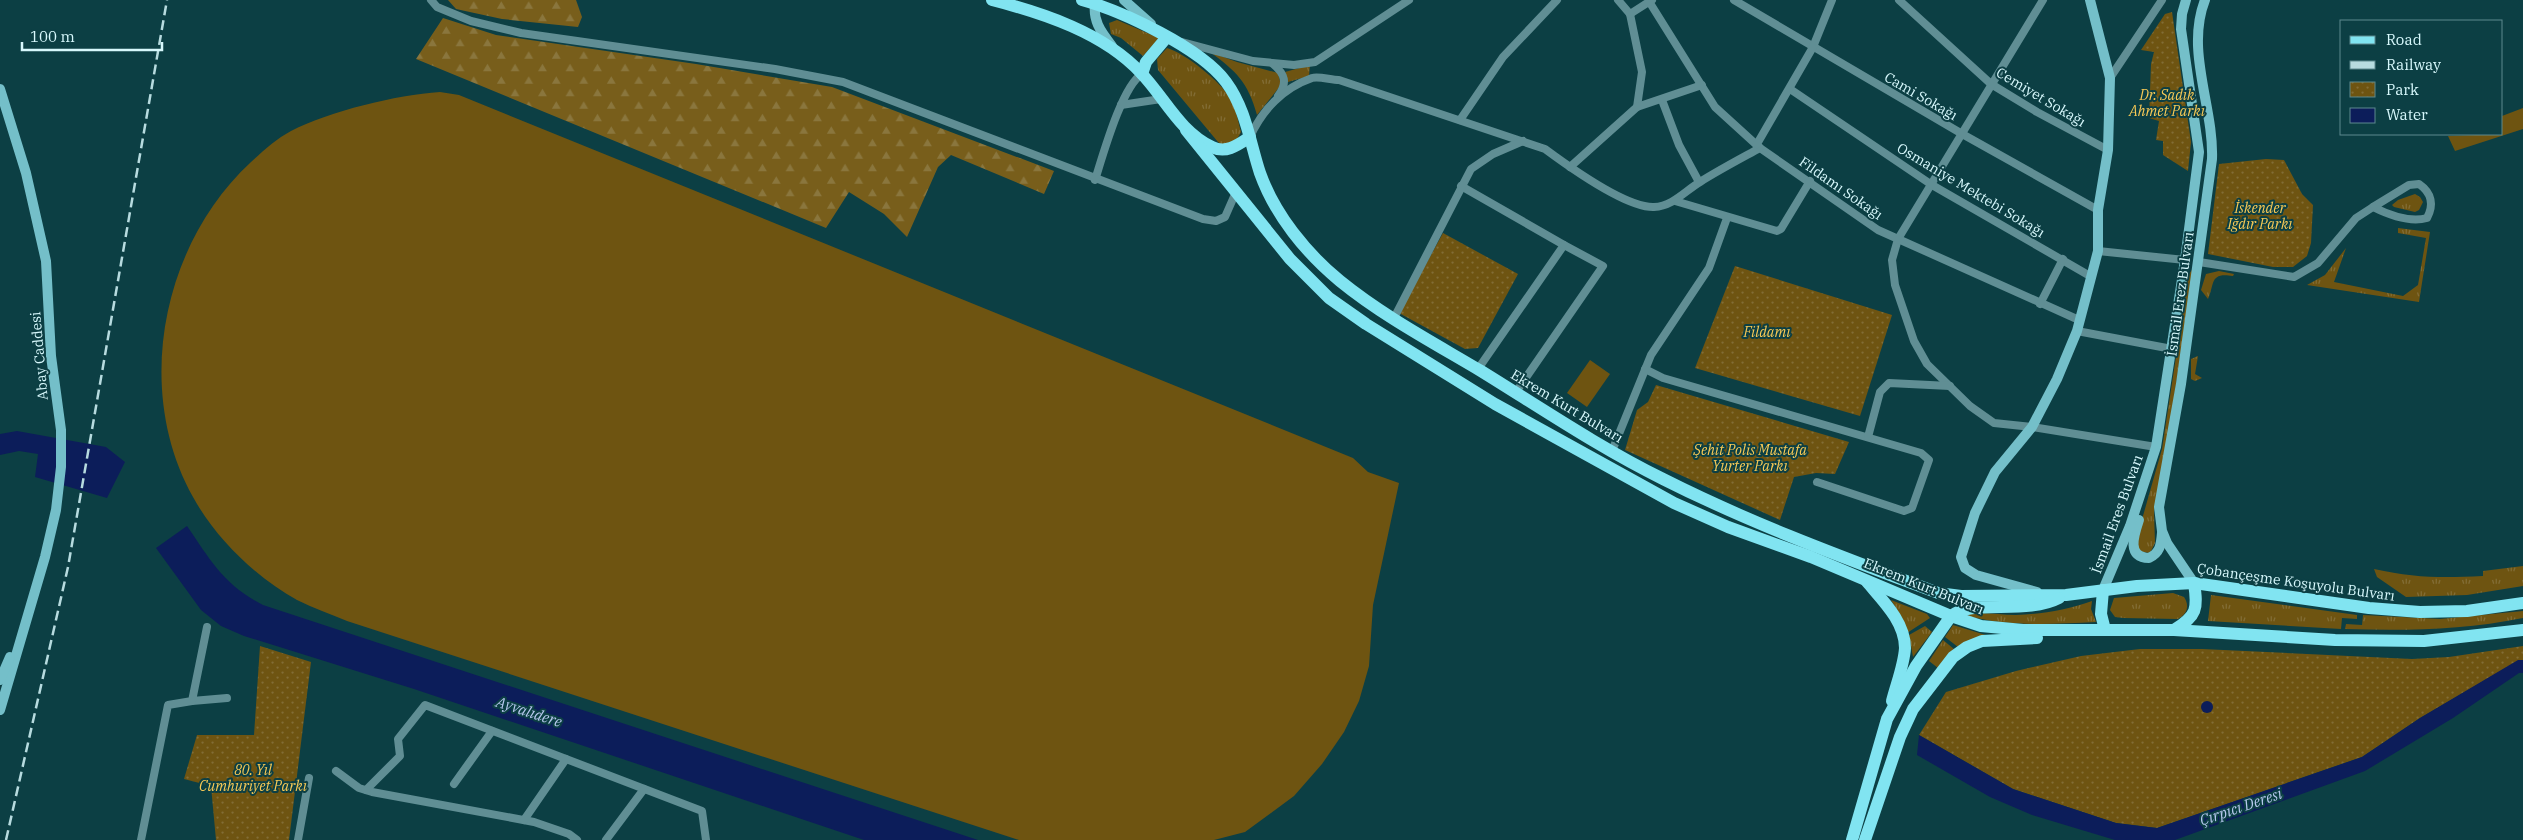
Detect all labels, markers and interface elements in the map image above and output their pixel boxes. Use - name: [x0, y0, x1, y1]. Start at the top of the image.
- scale bar: [22, 20, 162, 52]
- legend: [2340, 20, 2503, 135]
- text: 100 m: [30, 27, 75, 46]
- text: Road: [2386, 30, 2422, 49]
- text: Railway: [2386, 55, 2441, 74]
- street label: Cemiyet Sokağı: [1993, 63, 2089, 131]
- street label: Cami Sokağı: [1881, 68, 1961, 124]
- text: Park: [2386, 80, 2419, 99]
- park label: Dr. Sadık Ahmet Parkı: [2128, 86, 2206, 120]
- text: Water: [2386, 105, 2428, 124]
- street label: Osmaniye Mektebi Sokağı: [1894, 139, 2048, 241]
- street label: Fildamı Sokağı: [1796, 152, 1886, 224]
- park label: İskender Iğdır Parkı: [2226, 199, 2293, 233]
- street label: İsmail Erez Bulvarı: [2162, 231, 2198, 357]
- street label: Abay Caddesi: [26, 311, 52, 401]
- park label: Fildamı: [1743, 323, 1791, 341]
- street label: Ekrem Kurt Bulvarı: [1508, 365, 1626, 447]
- park label: Şehit Polis Mustafa Yurter Parkı: [1692, 441, 1807, 475]
- street label: İsmail Eres Bulvarı: [2087, 452, 2147, 576]
- street label: Ekrem Kurt Bulvarı: [1861, 554, 1987, 618]
- street label: Çobançeşme Koşuyolu Bulvarı: [2196, 559, 2396, 605]
- water label: Ayvalıdere: [493, 692, 565, 731]
- park label: 80. Yıl Cumhuriyet Parkı: [199, 761, 308, 795]
- water label: Çırpıcı Deresi: [2197, 783, 2285, 830]

